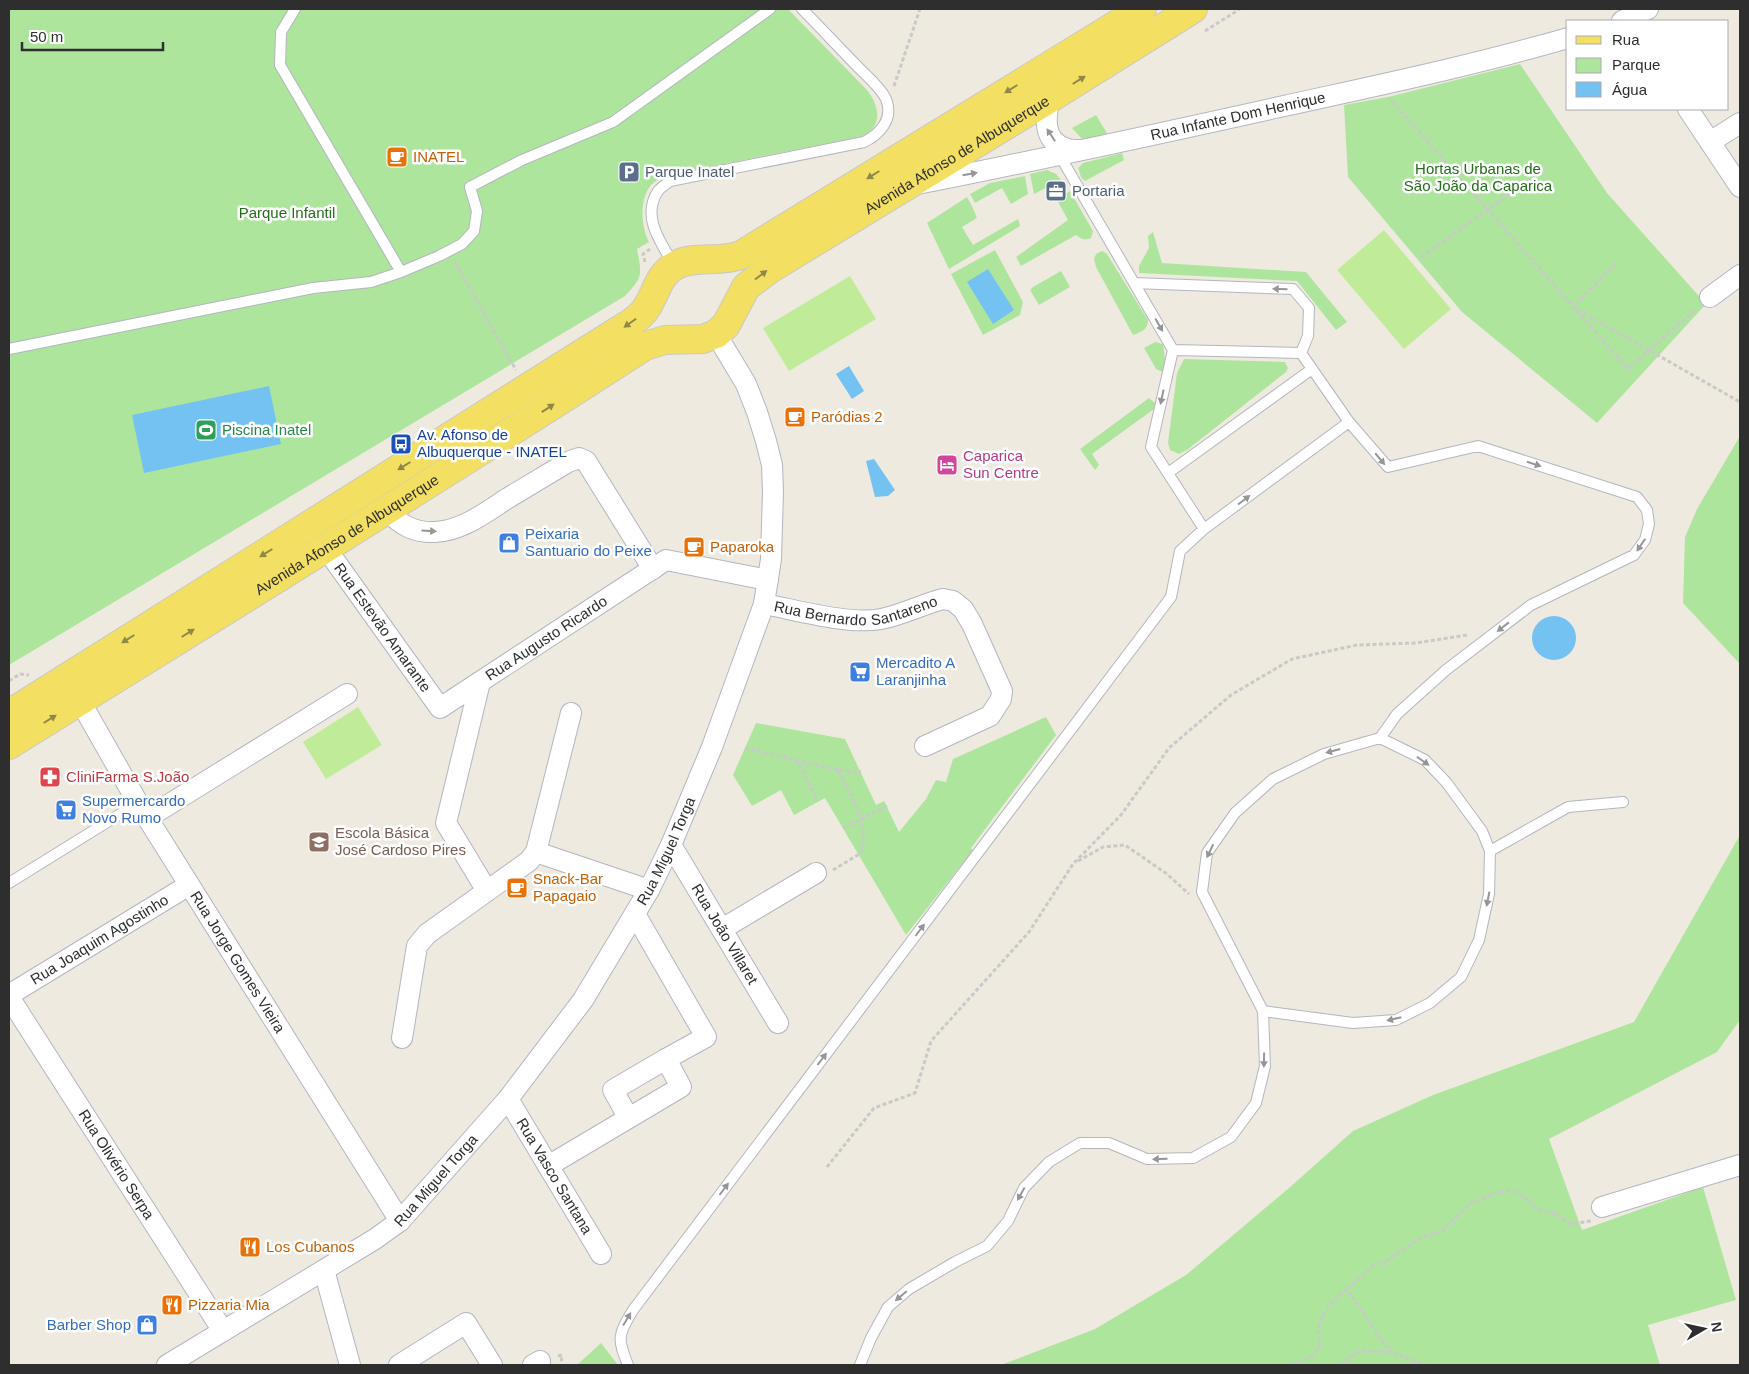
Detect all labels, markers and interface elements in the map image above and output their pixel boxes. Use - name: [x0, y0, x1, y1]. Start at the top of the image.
- scale bar: [22, 20, 164, 52]
- legend: [1566, 20, 1729, 110]
- text: 50 m: [30, 28, 63, 45]
- text: Rua: [1612, 31, 1640, 48]
- text: Parque: [1612, 56, 1660, 73]
- one-way arrow: [1072, 76, 1086, 85]
- text: Água: [1612, 81, 1648, 98]
- one-way arrow: [1005, 85, 1018, 94]
- street label: Rua Infante Dom Henrique: [1149, 88, 1327, 143]
- street label: Avenida Afonso de Albuquerque: [861, 92, 1052, 217]
- one-way arrow: [1047, 128, 1056, 142]
- cafe icon: INATEL: [385, 145, 409, 169]
- place label: INATEL: [413, 148, 464, 165]
- parking icon: Parque Inatel: [617, 160, 641, 184]
- park label: Hortas Urbanas de São João da Caparica: [1404, 160, 1553, 194]
- place label: Parque Inatel: [645, 163, 734, 180]
- one-way arrow: [866, 170, 879, 179]
- one-way arrow: [963, 170, 979, 178]
- office icon: Portaria: [1044, 179, 1068, 203]
- place label: Portaria: [1072, 182, 1125, 199]
- park label: Parque Infantil: [239, 204, 335, 221]
- one-way arrow: [754, 270, 768, 280]
- one-way arrow: [1272, 285, 1288, 293]
- one-way arrow: [623, 318, 637, 328]
- one-way arrow: [1154, 319, 1163, 332]
- one-way arrow: [1158, 390, 1166, 405]
- one-way arrow: [542, 403, 555, 413]
- cafe icon: Paródias 2: [783, 405, 807, 429]
- place label: Paródias 2: [811, 408, 883, 425]
- sports icon: Piscina Inatel: [194, 418, 218, 442]
- place label: Piscina Inatel: [222, 421, 311, 438]
- place label: Av. Afonso de Albuquerque - INATEL: [417, 426, 567, 460]
- bus stop icon: Av. Afonso de Albuquerque - INATEL: [389, 432, 413, 456]
- place label: Caparica Sun Centre: [963, 447, 1039, 481]
- one-way arrow: [1375, 452, 1386, 465]
- hotel icon: Caparica Sun Centre: [935, 453, 959, 477]
- one-way arrow: [1526, 461, 1541, 468]
- one-way arrow: [397, 462, 411, 471]
- street label: Avenida Afonso de Albuquerque: [252, 471, 442, 598]
- one-way arrow: [1237, 495, 1251, 505]
- place label: Peixaria Santuario do Peixe: [525, 525, 652, 559]
- one-way arrow: [421, 528, 437, 536]
- shop icon: Peixaria Santuario do Peixe: [497, 531, 521, 555]
- cafe icon: Paparoka: [682, 535, 706, 559]
- place label: Paparoka: [710, 538, 775, 555]
- one-way arrow: [1636, 538, 1646, 552]
- one-way arrow: [260, 548, 273, 557]
- street label: Rua Estevão Amarante: [331, 560, 435, 695]
- street label: Rua Augusto Ricardo: [482, 592, 610, 684]
- street label: Rua Bernardo Santareno: [773, 592, 939, 628]
- one-way arrow: [1497, 621, 1510, 632]
- one-way arrow: [181, 628, 195, 638]
- one-way arrow: [122, 634, 135, 643]
- place label: Mercadito A Laranjinha: [876, 654, 955, 688]
- supermarket icon: Mercadito A Laranjinha: [848, 660, 872, 684]
- one-way arrow: [44, 715, 57, 724]
- one-way arrow: [1325, 748, 1340, 756]
- one-way arrow: [1416, 756, 1430, 766]
- pharmacy icon: CliniFarma S.João: [38, 765, 62, 789]
- place label: CliniFarma S.João: [66, 768, 189, 785]
- place label: Supermercardo Novo Rumo: [82, 792, 185, 826]
- street label: Rua Miguel Torga: [633, 794, 698, 908]
- supermarket icon: Supermercardo Novo Rumo: [54, 798, 78, 822]
- place label: Escola Básica José Cardoso Pires: [335, 824, 466, 858]
- school or university icon: Escola Básica José Cardoso Pires: [307, 830, 331, 854]
- one-way arrow: [1206, 843, 1215, 858]
- place label: Snack-Bar Papagaio: [533, 870, 603, 904]
- cafe icon: Snack-Bar Papagaio: [505, 876, 529, 900]
- street label: Rua João Villaret: [688, 881, 762, 988]
- street label: Rua Jorge Gomes Vieira: [187, 888, 289, 1036]
- street label: Rua Joaquim Agostinho: [27, 891, 171, 988]
- one-way arrow: [1483, 892, 1491, 908]
- one-way arrow: [915, 923, 925, 937]
- one-way arrow: [1387, 1015, 1402, 1023]
- one-way arrow: [817, 1052, 827, 1066]
- one-way arrow: [1260, 1052, 1268, 1068]
- street label: Rua Olivério Serpa: [75, 1106, 158, 1223]
- street label: Rua Vasco Santana: [513, 1115, 596, 1238]
- street label: Rua Miguel Torga: [390, 1130, 481, 1230]
- one-way arrow: [1152, 1155, 1168, 1163]
- one-way arrow: [719, 1182, 729, 1196]
- one-way arrow: [1017, 1187, 1025, 1202]
- restaurant icon: Los Cubanos: [238, 1235, 262, 1259]
- place label: Los Cubanos: [266, 1238, 354, 1255]
- one-way arrow: [895, 1290, 907, 1302]
- restaurant icon: Pizzaria Mia: [160, 1293, 184, 1317]
- place label: Pizzaria Mia: [188, 1296, 270, 1313]
- north arrow: [1679, 1304, 1729, 1354]
- shop icon: Barber Shop: [135, 1313, 159, 1337]
- one-way arrow: [623, 1313, 632, 1326]
- place label: Barber Shop: [47, 1316, 131, 1333]
- text: N: [1708, 1321, 1726, 1333]

